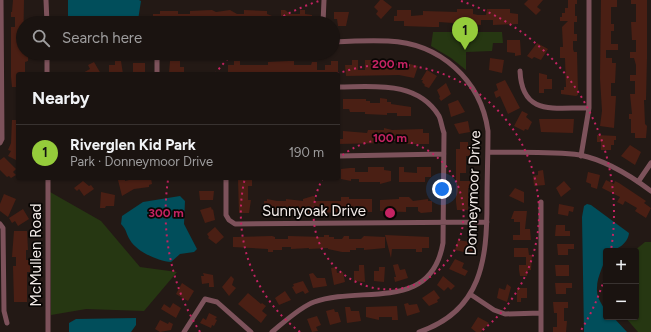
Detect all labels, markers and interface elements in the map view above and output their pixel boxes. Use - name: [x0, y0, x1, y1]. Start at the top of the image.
- search box: [16, 16, 340, 60]
- pin: 1: [452, 17, 478, 50]
- icon: search: [30, 27, 52, 49]
- text: Search here: [62, 29, 142, 47]
- text: 200 m: [372, 57, 408, 71]
- text: Nearby: [32, 88, 90, 108]
- street label: Donneymoor Drive: [462, 130, 484, 256]
- text: 100 m: [373, 131, 407, 145]
- text: Riverglen Kid Park: [70, 136, 196, 154]
- text: 1: [42, 145, 48, 160]
- text: 190 m: [289, 145, 324, 160]
- text: Park · Donneymoor Drive: [70, 154, 213, 169]
- your location: [432, 179, 452, 199]
- street label: Sunnyoak Drive: [262, 202, 366, 220]
- street label: McMullen Road: [27, 203, 45, 307]
- text: 300 m: [148, 206, 184, 220]
- centre of rings: [383, 206, 397, 220]
- map controls: [603, 248, 639, 320]
- button: +: [603, 248, 639, 284]
- button: −: [603, 284, 639, 320]

